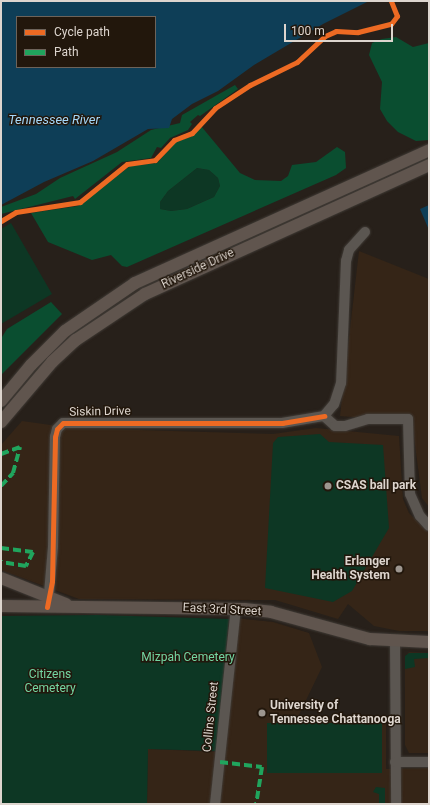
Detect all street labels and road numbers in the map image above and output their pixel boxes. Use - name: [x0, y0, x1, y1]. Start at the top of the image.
- street label: Riverside Drive: [159, 246, 237, 292]
- street label: Siskin Drive: [69, 404, 131, 420]
- street label: East 3rd Street: [182, 601, 262, 619]
- street label: Collins Street: [200, 681, 222, 753]

